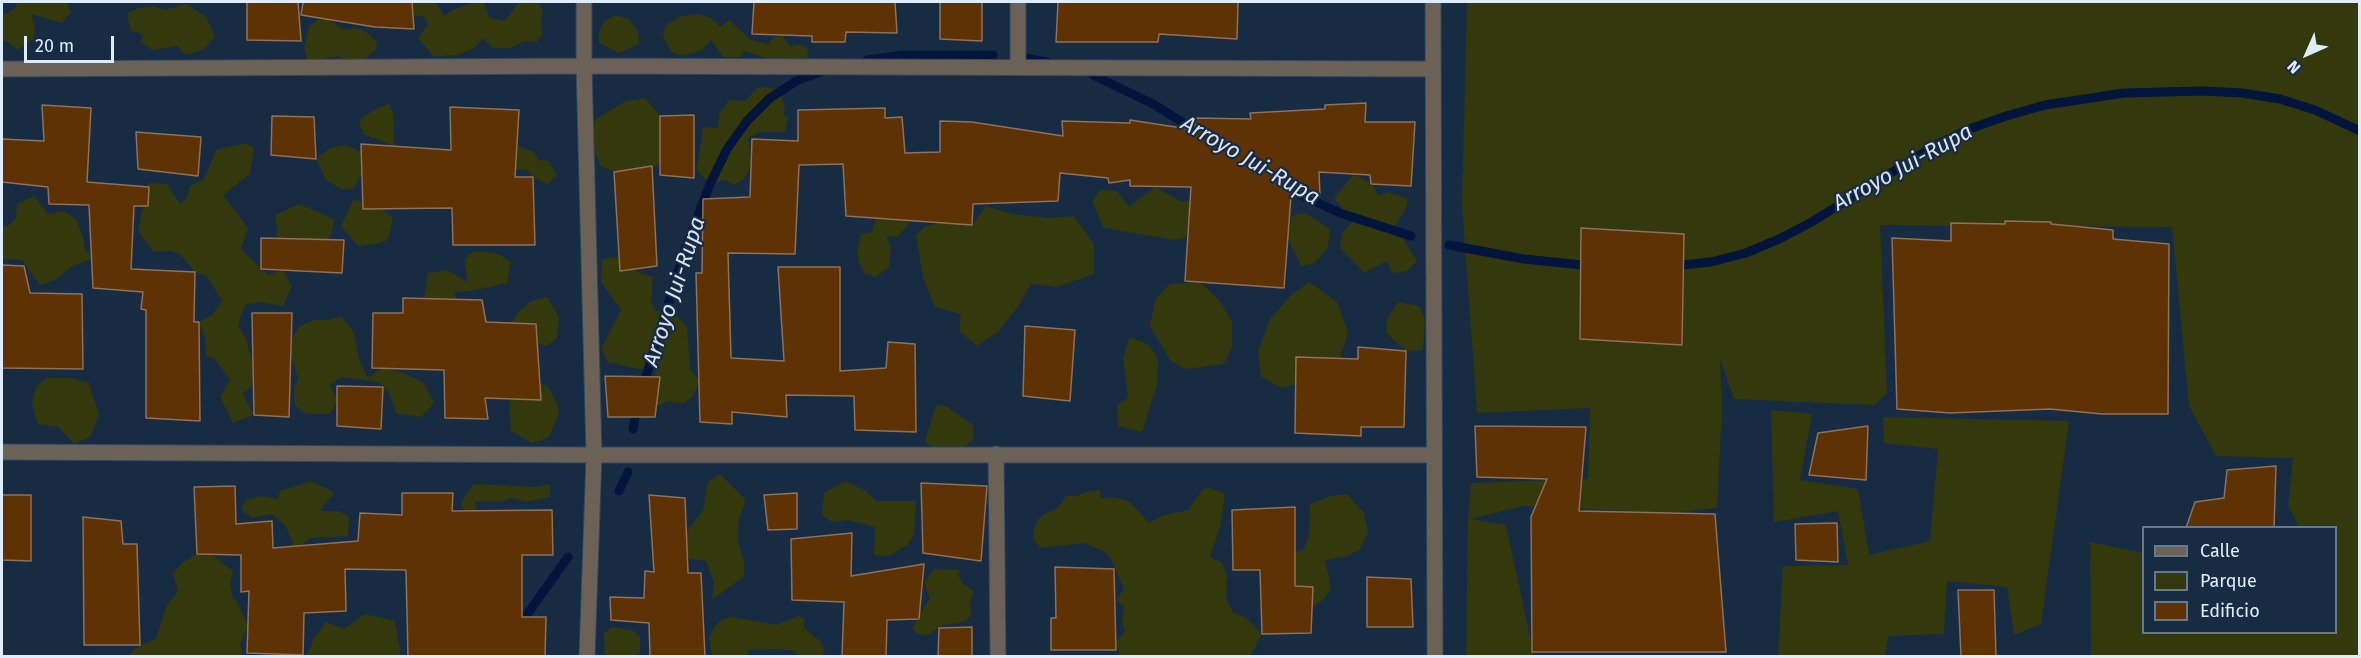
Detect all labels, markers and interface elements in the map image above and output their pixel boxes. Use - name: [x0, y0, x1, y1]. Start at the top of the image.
- scale bar: [27, 24, 117, 62]
- north arrow: [2277, 24, 2337, 84]
- text: 20 m: [35, 35, 74, 57]
- text: N: [2283, 57, 2304, 78]
- water label: Arroyo Jui-Rupa: [1176, 111, 1324, 211]
- water label: Arroyo Jui-Rupa: [1829, 119, 1977, 217]
- water label: Arroyo Jui-Rupa: [638, 214, 712, 370]
- legend: [2142, 526, 2337, 634]
- text: Calle: [2200, 540, 2240, 562]
- text: Parque: [2200, 570, 2257, 592]
- text: Edificio: [2200, 600, 2260, 622]

